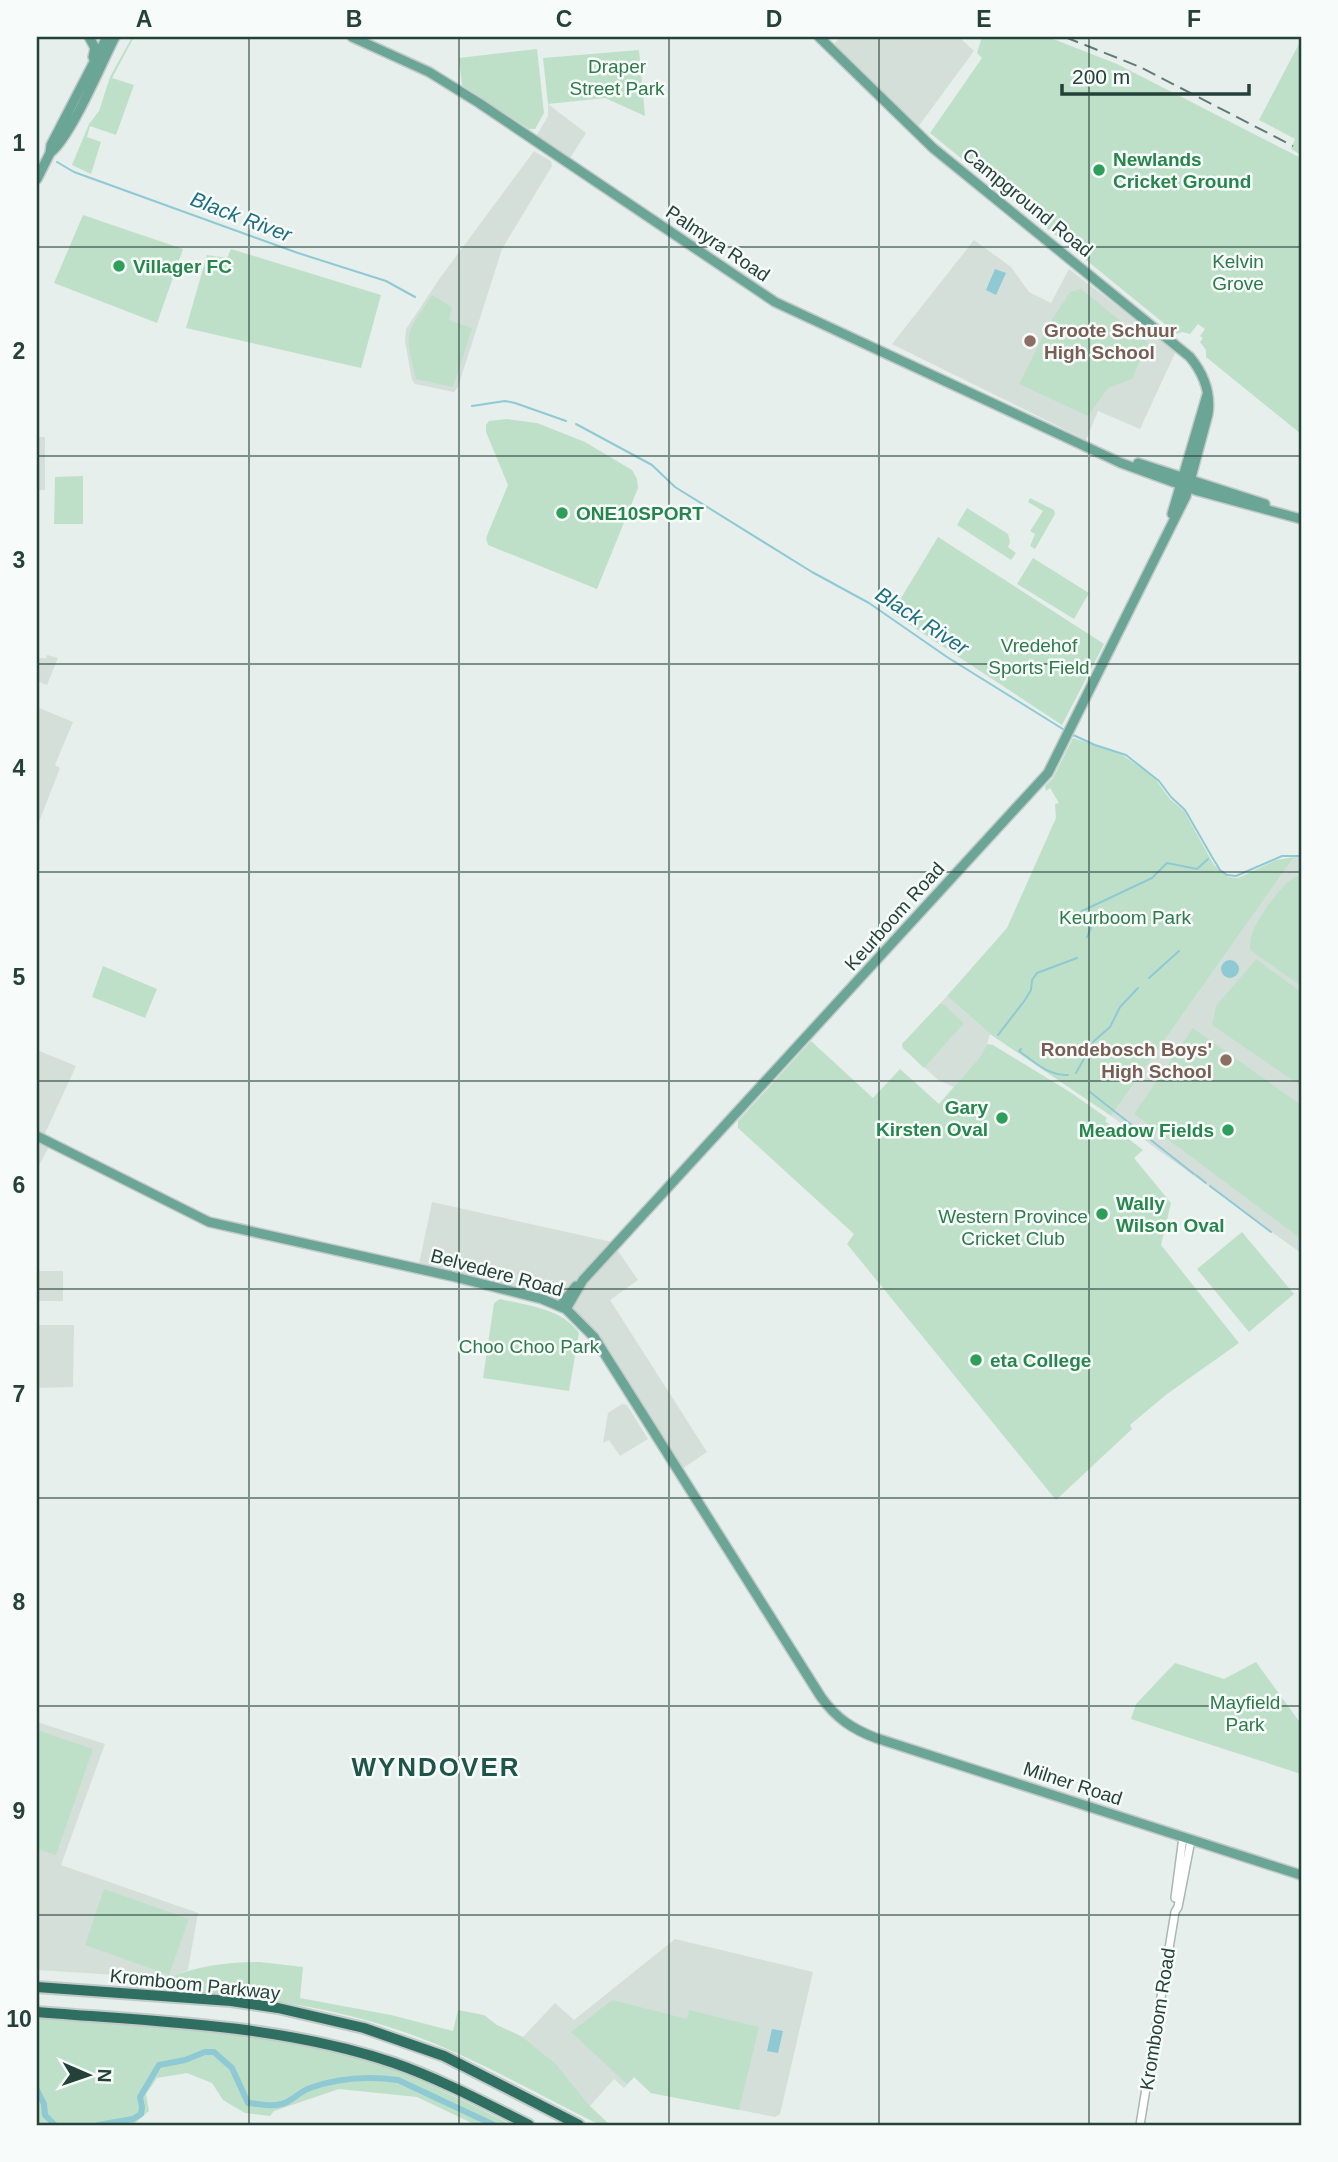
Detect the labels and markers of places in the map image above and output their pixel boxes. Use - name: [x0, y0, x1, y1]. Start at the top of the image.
- place label: Newlands Cricket Ground: [1113, 149, 1251, 192]
- marker: Newlands Cricket Ground: [1091, 162, 1107, 178]
- place label: Villager FC: [133, 256, 232, 277]
- marker: Villager FC: [111, 258, 127, 274]
- place label: Groote Schuur High School: [1044, 320, 1178, 363]
- marker: Groote Schuur High School: [1022, 333, 1038, 349]
- place label: ONE10SPORT: [576, 503, 704, 524]
- marker: ONE10SPORT: [554, 505, 570, 521]
- place label: Rondebosch Boys' High School: [1041, 1039, 1212, 1082]
- marker: Rondebosch Boys' High School: [1218, 1052, 1234, 1068]
- place label: Gary Kirsten Oval: [876, 1097, 988, 1140]
- marker: Gary Kirsten Oval: [994, 1110, 1010, 1126]
- place label: Meadow Fields: [1079, 1120, 1214, 1141]
- marker: Meadow Fields: [1220, 1122, 1236, 1138]
- place label: Wally Wilson Oval: [1116, 1193, 1225, 1236]
- marker: Wally Wilson Oval: [1094, 1206, 1110, 1222]
- place label: eta College: [990, 1350, 1091, 1371]
- marker: eta College: [968, 1352, 984, 1368]

